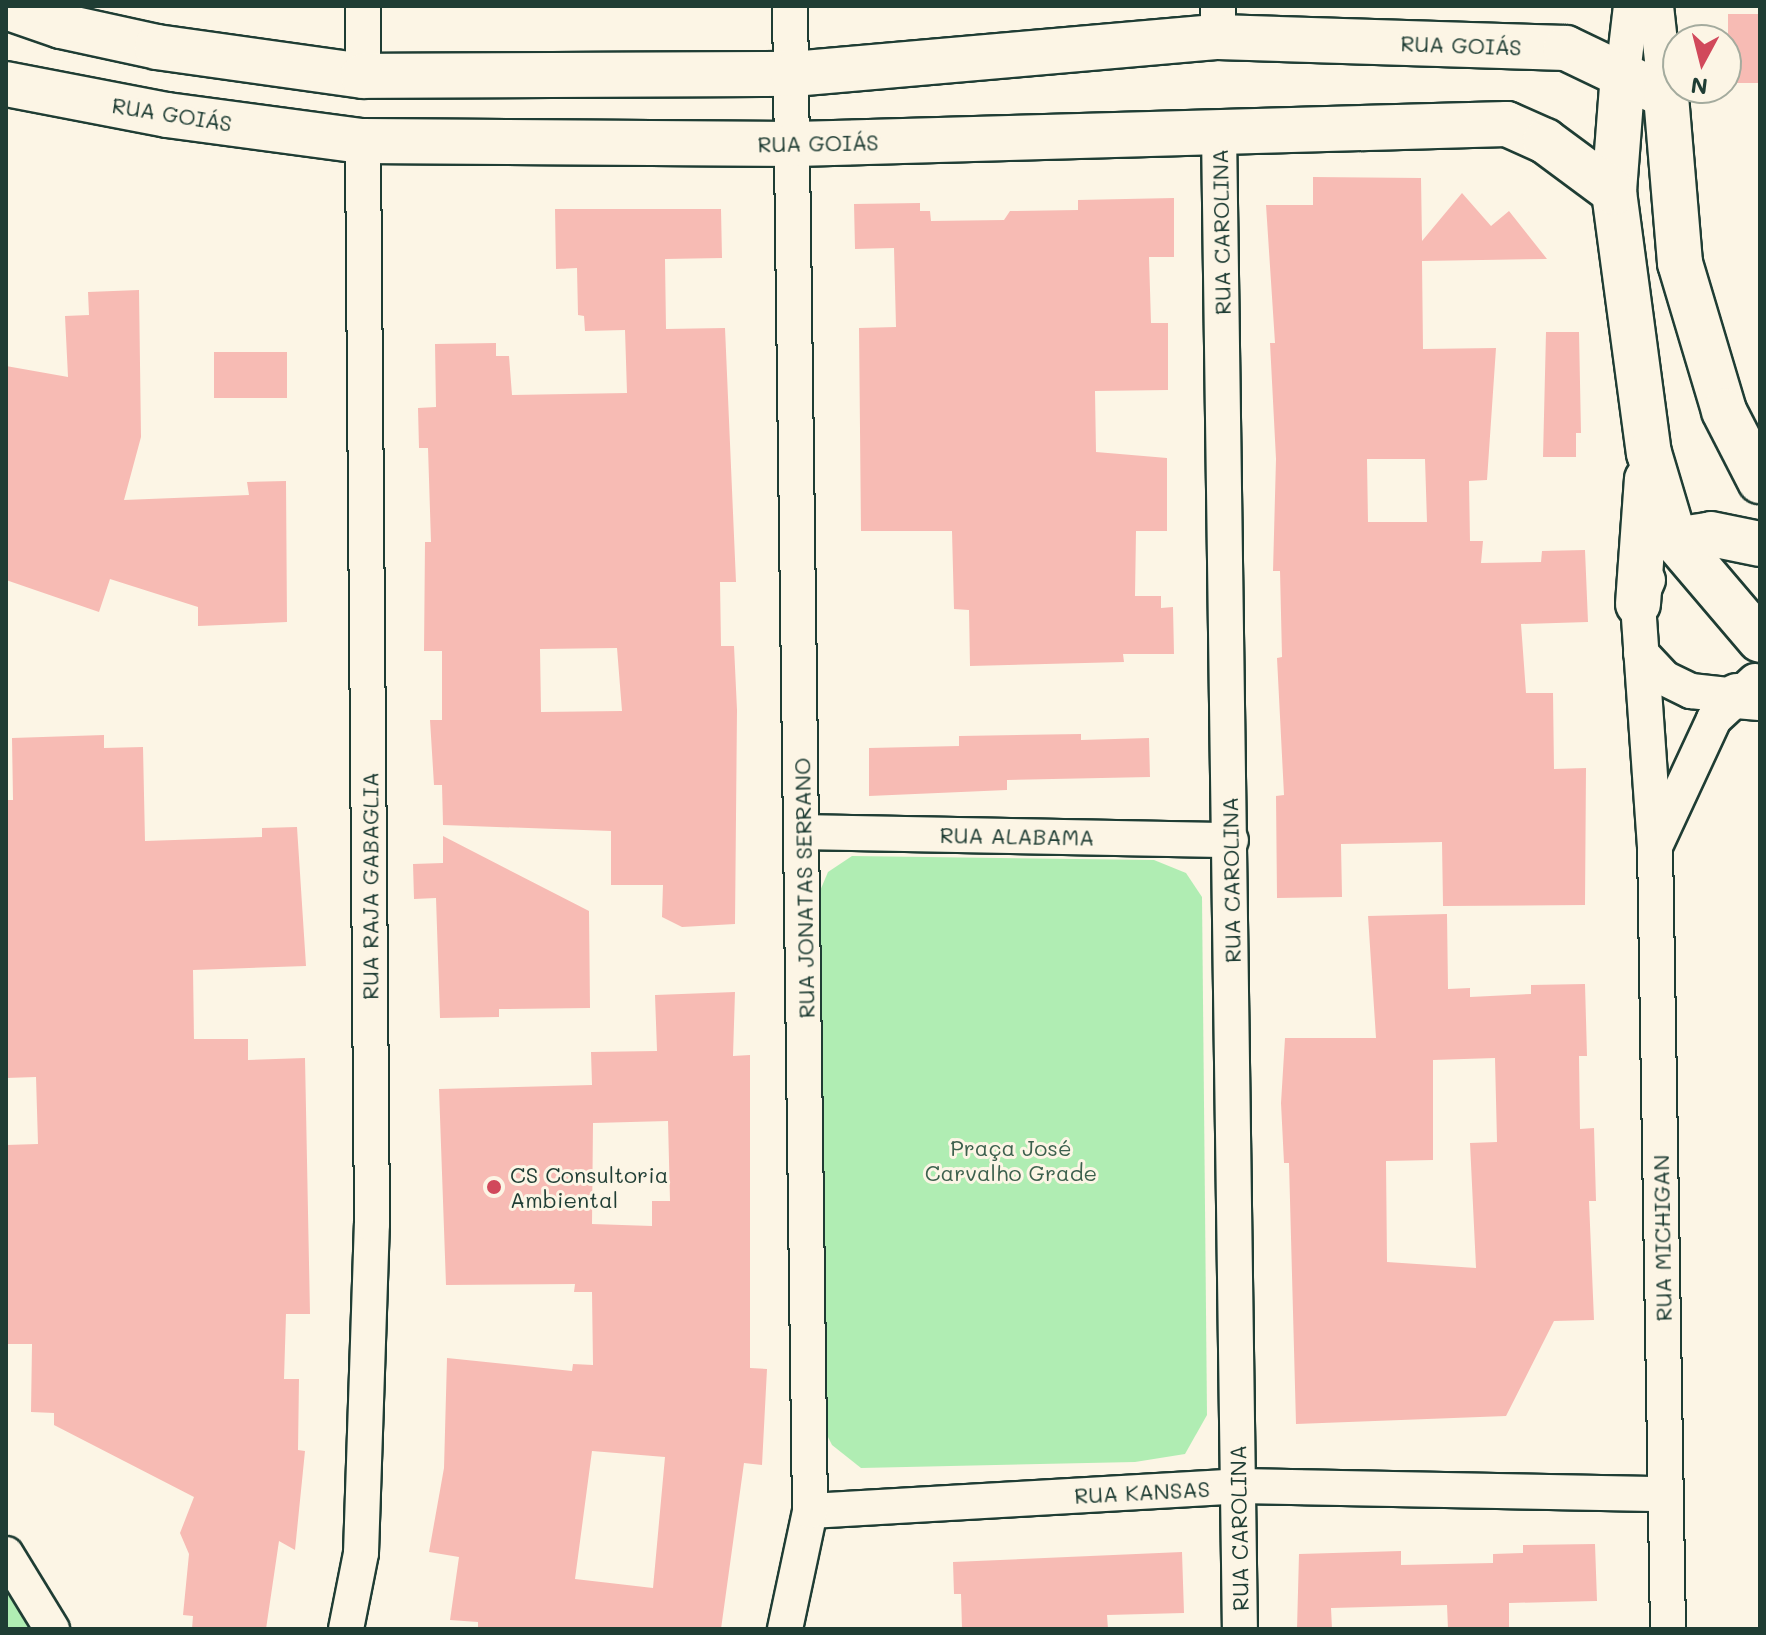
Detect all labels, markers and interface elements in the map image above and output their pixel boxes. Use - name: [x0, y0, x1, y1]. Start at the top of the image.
- north arrow: [1662, 24, 1742, 104]
- street label: RUA GOIÁS: [1400, 30, 1522, 60]
- text: N: [1689, 71, 1709, 102]
- street label: RUA GOIÁS: [110, 91, 234, 137]
- street label: RUA GOIÁS: [757, 129, 879, 157]
- street label: RUA CAROLINA: [1206, 149, 1236, 315]
- street label: RUA JONATAS SERRANO: [789, 757, 819, 1019]
- street label: RUA RAJA GABAGLIA: [357, 772, 383, 1000]
- street label: RUA CAROLINA: [1216, 797, 1246, 963]
- street label: RUA ALABAMA: [939, 821, 1095, 851]
- park label: Praça José Carvalho Grade: [925, 1134, 1097, 1186]
- street label: RUA MICHIGAN: [1647, 1154, 1677, 1322]
- place label: CS Consultoria Ambiental: [510, 1161, 669, 1212]
- marker: CS Consultoria Ambiental: [485, 1178, 503, 1196]
- street label: RUA CAROLINA: [1224, 1445, 1254, 1611]
- street label: RUA KANSAS: [1073, 1475, 1211, 1509]

